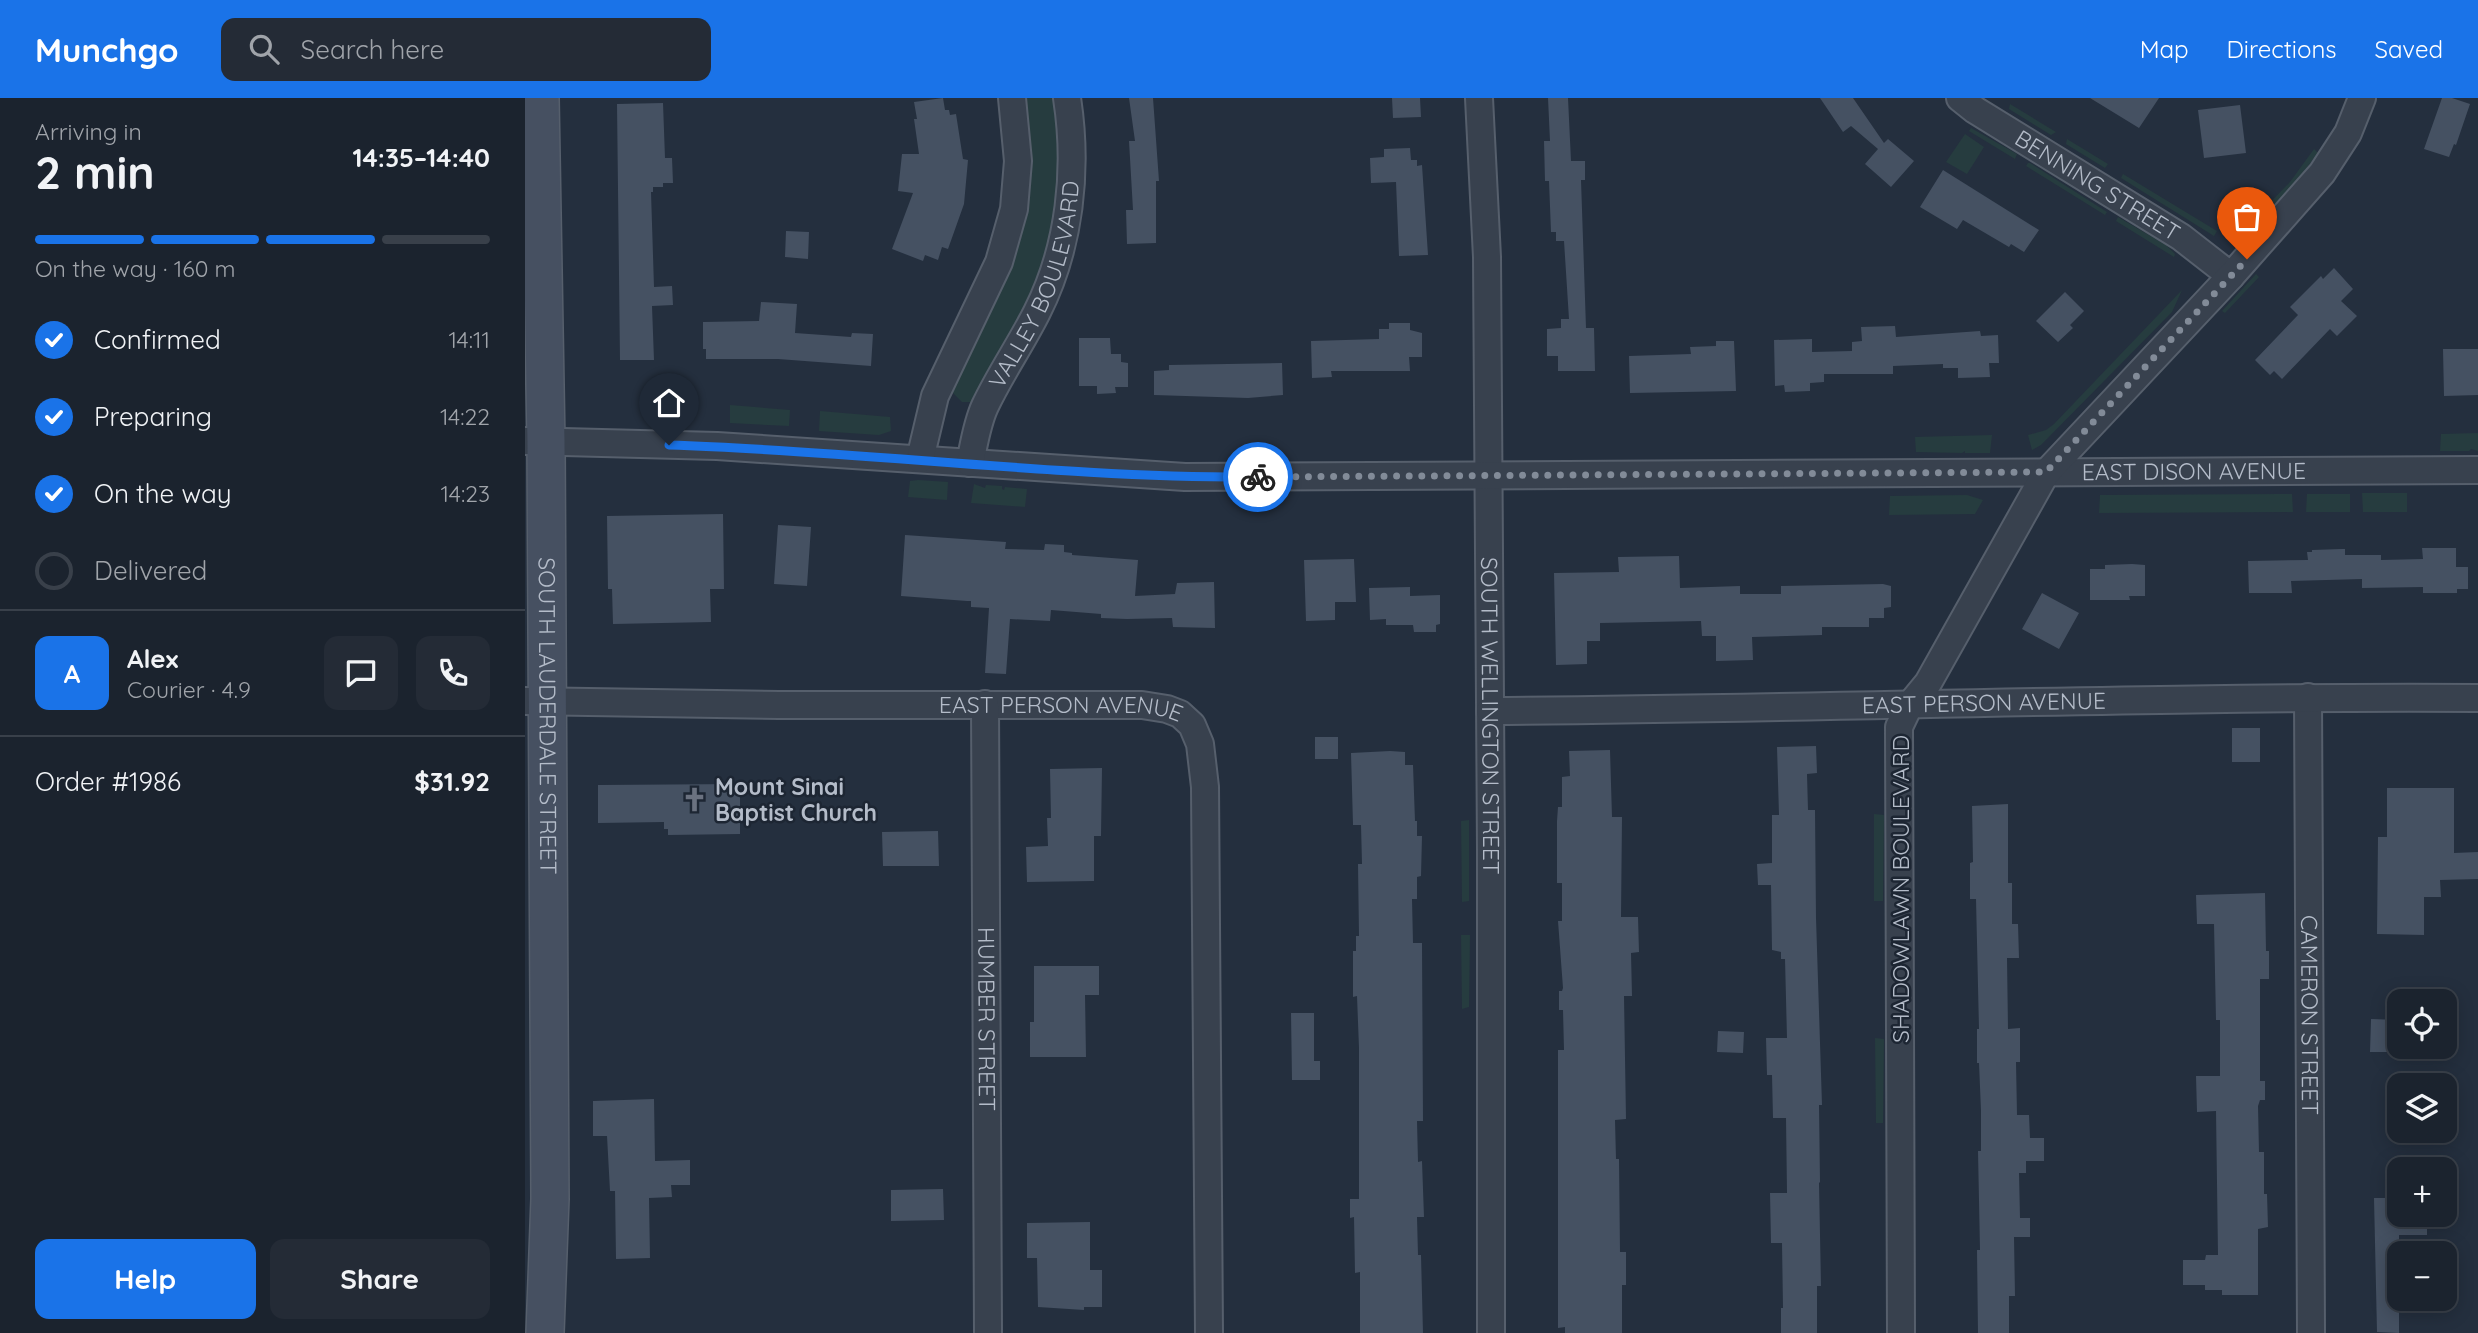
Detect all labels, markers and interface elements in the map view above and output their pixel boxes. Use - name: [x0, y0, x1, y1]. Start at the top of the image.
- search box: [221, 18, 711, 81]
- text: Munchgo: [35, 29, 179, 70]
- icon: search: [245, 30, 283, 68]
- text: Search here: [301, 33, 444, 66]
- text: Map: [2140, 34, 2189, 64]
- text: Directions: [2227, 34, 2337, 64]
- text: Saved: [2375, 34, 2443, 64]
- text: Arriving in: [35, 117, 142, 146]
- street label: BENNING STREET: [2010, 123, 2186, 247]
- text: 14:35–14:40: [352, 141, 490, 174]
- text: 2 min: [35, 143, 155, 201]
- street label: VALLEY BOULEVARD: [982, 180, 1085, 393]
- pin: [2217, 187, 2277, 259]
- icon: bag: [2228, 198, 2266, 236]
- text: On the way · 160 m: [35, 254, 236, 283]
- icon: check: [35, 321, 73, 359]
- text: Confirmed: [94, 323, 221, 356]
- text: 14:11: [448, 325, 490, 354]
- pin: [639, 373, 699, 445]
- icon: home: [650, 384, 688, 422]
- icon: check: [35, 398, 73, 436]
- text: Preparing: [94, 400, 212, 433]
- text: 14:22: [440, 402, 490, 431]
- courier: [1223, 442, 1293, 512]
- street label: EAST DISON AVENUE: [2082, 456, 2306, 486]
- icon: bike: [1239, 458, 1277, 496]
- icon: check: [35, 475, 73, 513]
- text: On the way: [94, 477, 232, 510]
- text: 14:23: [441, 479, 490, 508]
- text: Delivered: [94, 554, 207, 587]
- street label: SOUTH LAUDERDALE STREET: [533, 557, 563, 875]
- street label: SOUTH WELLINGTON STREET: [1475, 557, 1506, 875]
- button: chat: [324, 636, 398, 710]
- button: phone: [416, 636, 490, 710]
- text: Alex: [127, 642, 178, 675]
- text: A: [64, 657, 80, 690]
- text: Courier · 4.9: [127, 675, 251, 704]
- street label: EAST PERSON AVENUE: [1862, 686, 2106, 719]
- street label: EAST PERSON AVENUE: [939, 689, 1187, 728]
- street label: SHADOWLAWN BOULEVARD: [1886, 735, 1915, 1043]
- text: Order #1986: [35, 765, 181, 798]
- text: $31.92: [414, 765, 490, 798]
- place label: Mount Sinai Baptist Church: [715, 772, 877, 827]
- church icon: Mount Sinai Baptist Church: [681, 786, 709, 814]
- street label: CAMERON STREET: [2295, 915, 2325, 1115]
- street label: HUMBER STREET: [972, 927, 1002, 1111]
- map controls: [2387, 989, 2457, 1311]
- button: locate: [2387, 989, 2457, 1059]
- button: layers: [2387, 1073, 2457, 1143]
- button: +: [2387, 1157, 2457, 1227]
- button: Help: [35, 1239, 256, 1319]
- button: Share: [270, 1239, 490, 1319]
- button: −: [2387, 1241, 2457, 1311]

